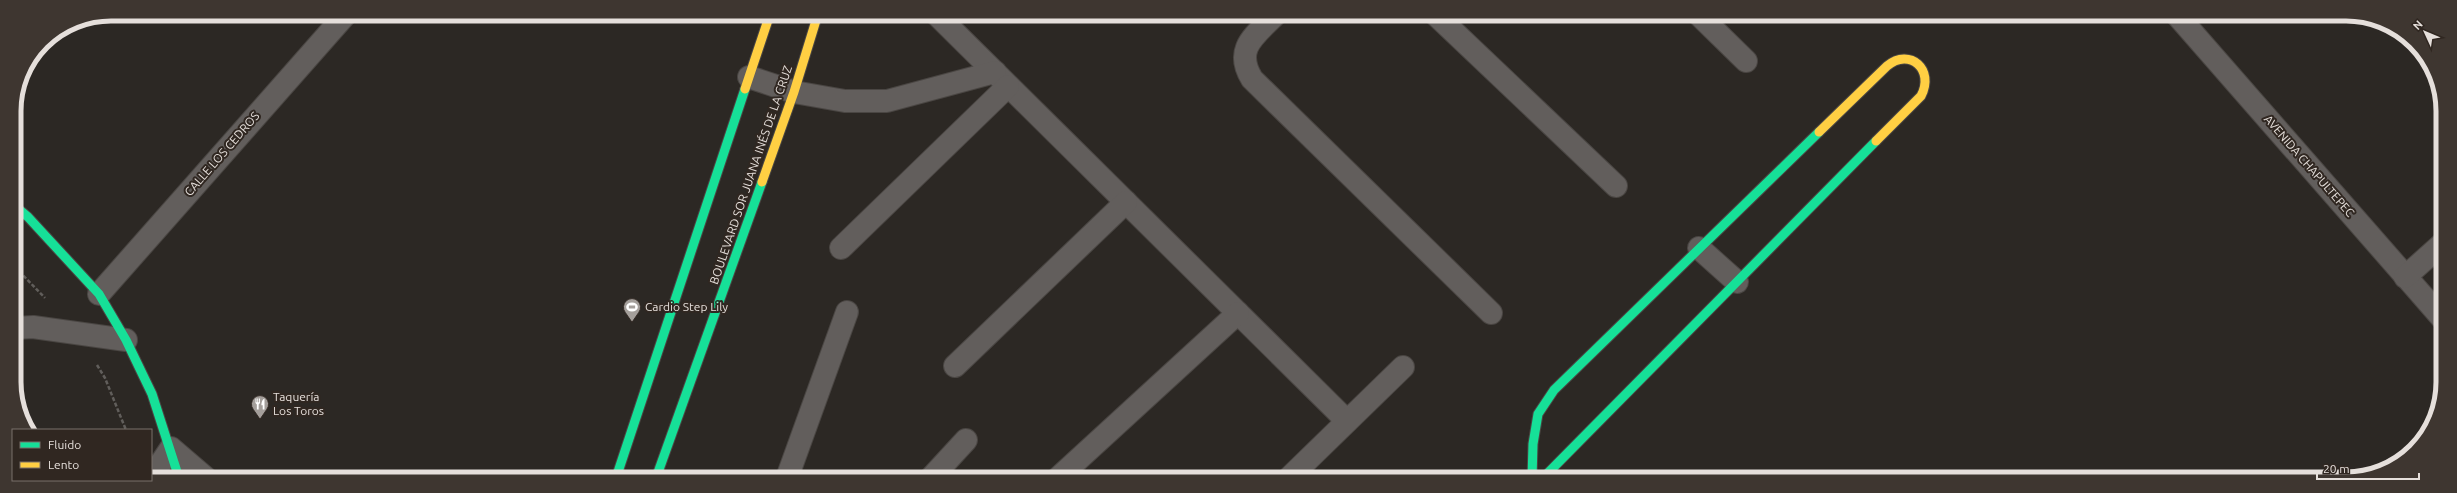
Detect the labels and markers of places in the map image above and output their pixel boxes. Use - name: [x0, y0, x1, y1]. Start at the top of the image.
- sports icon: Cardio Step Lily: [622, 297, 642, 322]
- place label: Cardio Step Lily: [645, 300, 728, 313]
- place label: Taquería Los Toros: [273, 390, 324, 417]
- restaurant icon: Taquería Los Toros: [250, 394, 270, 419]

